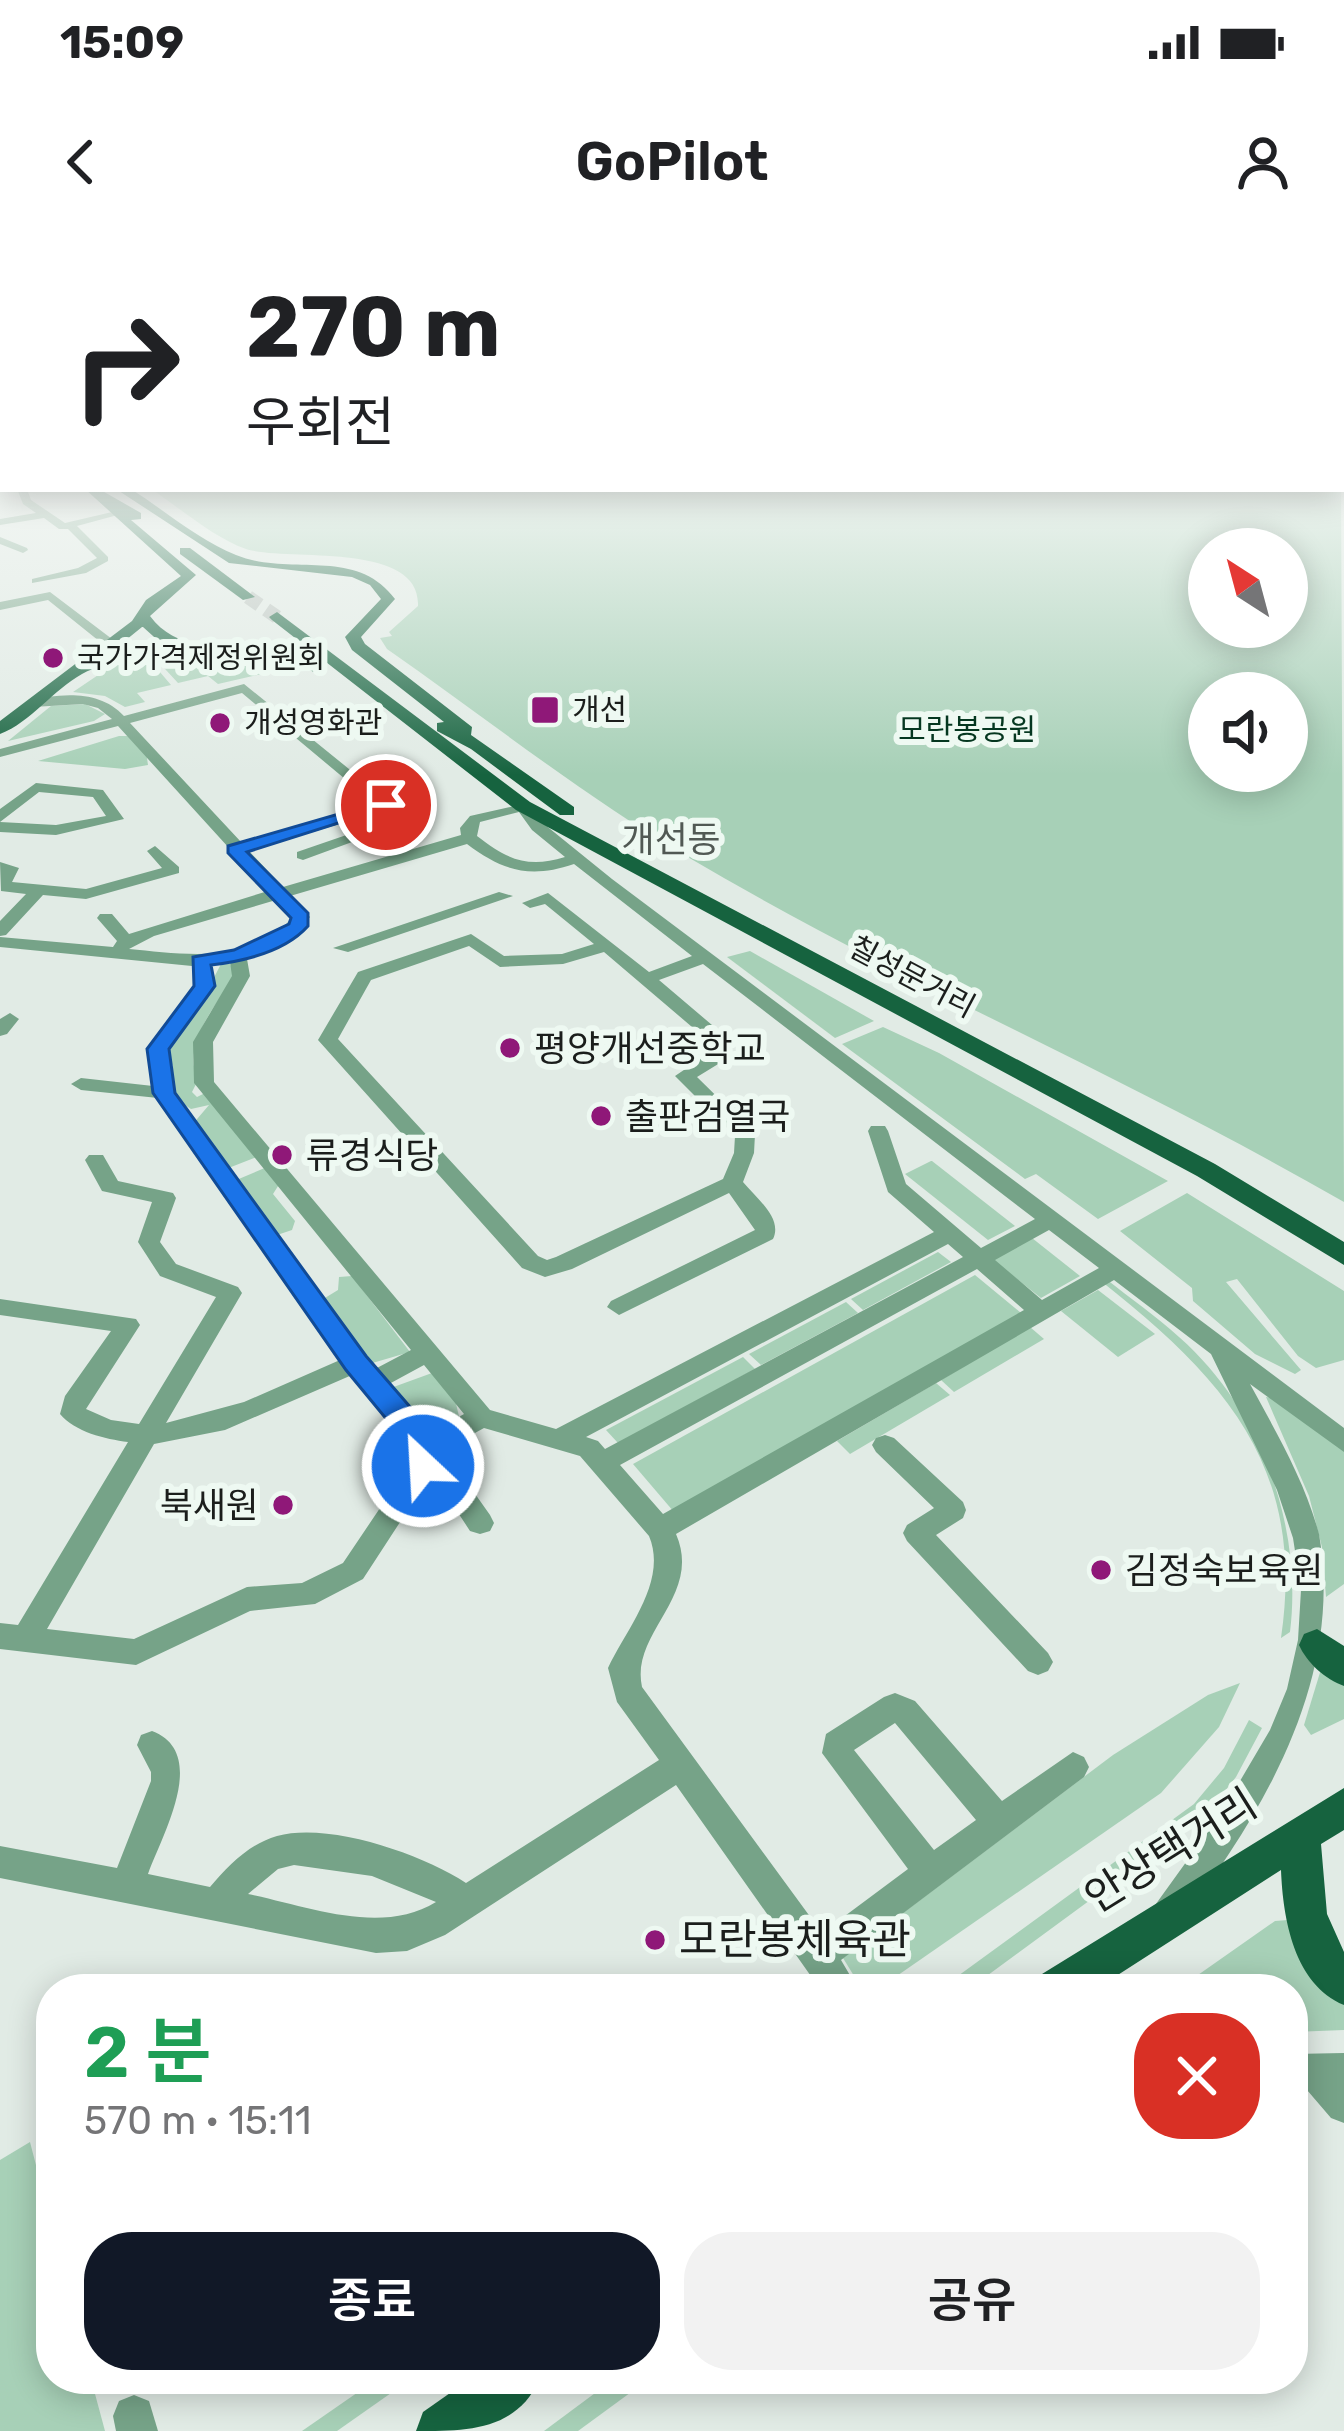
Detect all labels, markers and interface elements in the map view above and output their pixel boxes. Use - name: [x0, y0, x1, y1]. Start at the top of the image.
- text: 15:09: [60, 16, 184, 69]
- icon: back: [48, 129, 114, 195]
- icon: person: [1230, 129, 1296, 195]
- text: GoPilot: [576, 130, 768, 194]
- text: 270 m: [246, 277, 501, 377]
- icon: right: [48, 288, 204, 444]
- text: 우회전: [246, 391, 395, 455]
- north arrow: [1188, 528, 1308, 648]
- map controls: [1188, 528, 1308, 792]
- place label: 국가가격제정위원회: [77, 640, 325, 676]
- marker: 국가가격제정위원회: [40, 645, 66, 671]
- button: sound: [1188, 672, 1308, 792]
- place label: 개선: [572, 692, 627, 728]
- marker: 개선: [529, 694, 561, 726]
- place label: 개성영화관: [244, 705, 382, 741]
- marker: 개성영화관: [207, 710, 233, 736]
- park label: 모란봉공원: [898, 712, 1036, 748]
- pin: [335, 754, 437, 856]
- icon: arrive: [353, 772, 419, 838]
- district label: 개선동: [621, 818, 721, 861]
- street label: 칠성문거리: [843, 929, 981, 1025]
- place label: 평양개선중학교: [534, 1027, 766, 1070]
- marker: 평양개선중학교: [497, 1035, 523, 1061]
- place label: 출판검열국: [625, 1095, 791, 1138]
- marker: 출판검열국: [588, 1103, 614, 1129]
- place label: 류경식당: [306, 1134, 438, 1177]
- marker: 류경식당: [269, 1142, 295, 1168]
- position arrow: [360, 1403, 486, 1529]
- place label: 북새원: [160, 1484, 259, 1527]
- marker: 북새원: [270, 1492, 296, 1518]
- place label: 김정숙보육원: [1125, 1549, 1324, 1592]
- marker: 김정숙보육원: [1088, 1557, 1114, 1583]
- street label: 안상택거리: [1076, 1779, 1266, 1923]
- place label: 모란봉체육관: [679, 1915, 911, 1965]
- marker: 모란봉체육관: [642, 1927, 668, 1953]
- text: 2 분: [84, 2010, 212, 2095]
- button: close: [1134, 2013, 1260, 2139]
- text: 570 m · 15:11: [84, 2098, 311, 2144]
- button: 종료: [84, 2232, 660, 2370]
- button: 공유: [684, 2232, 1260, 2370]

